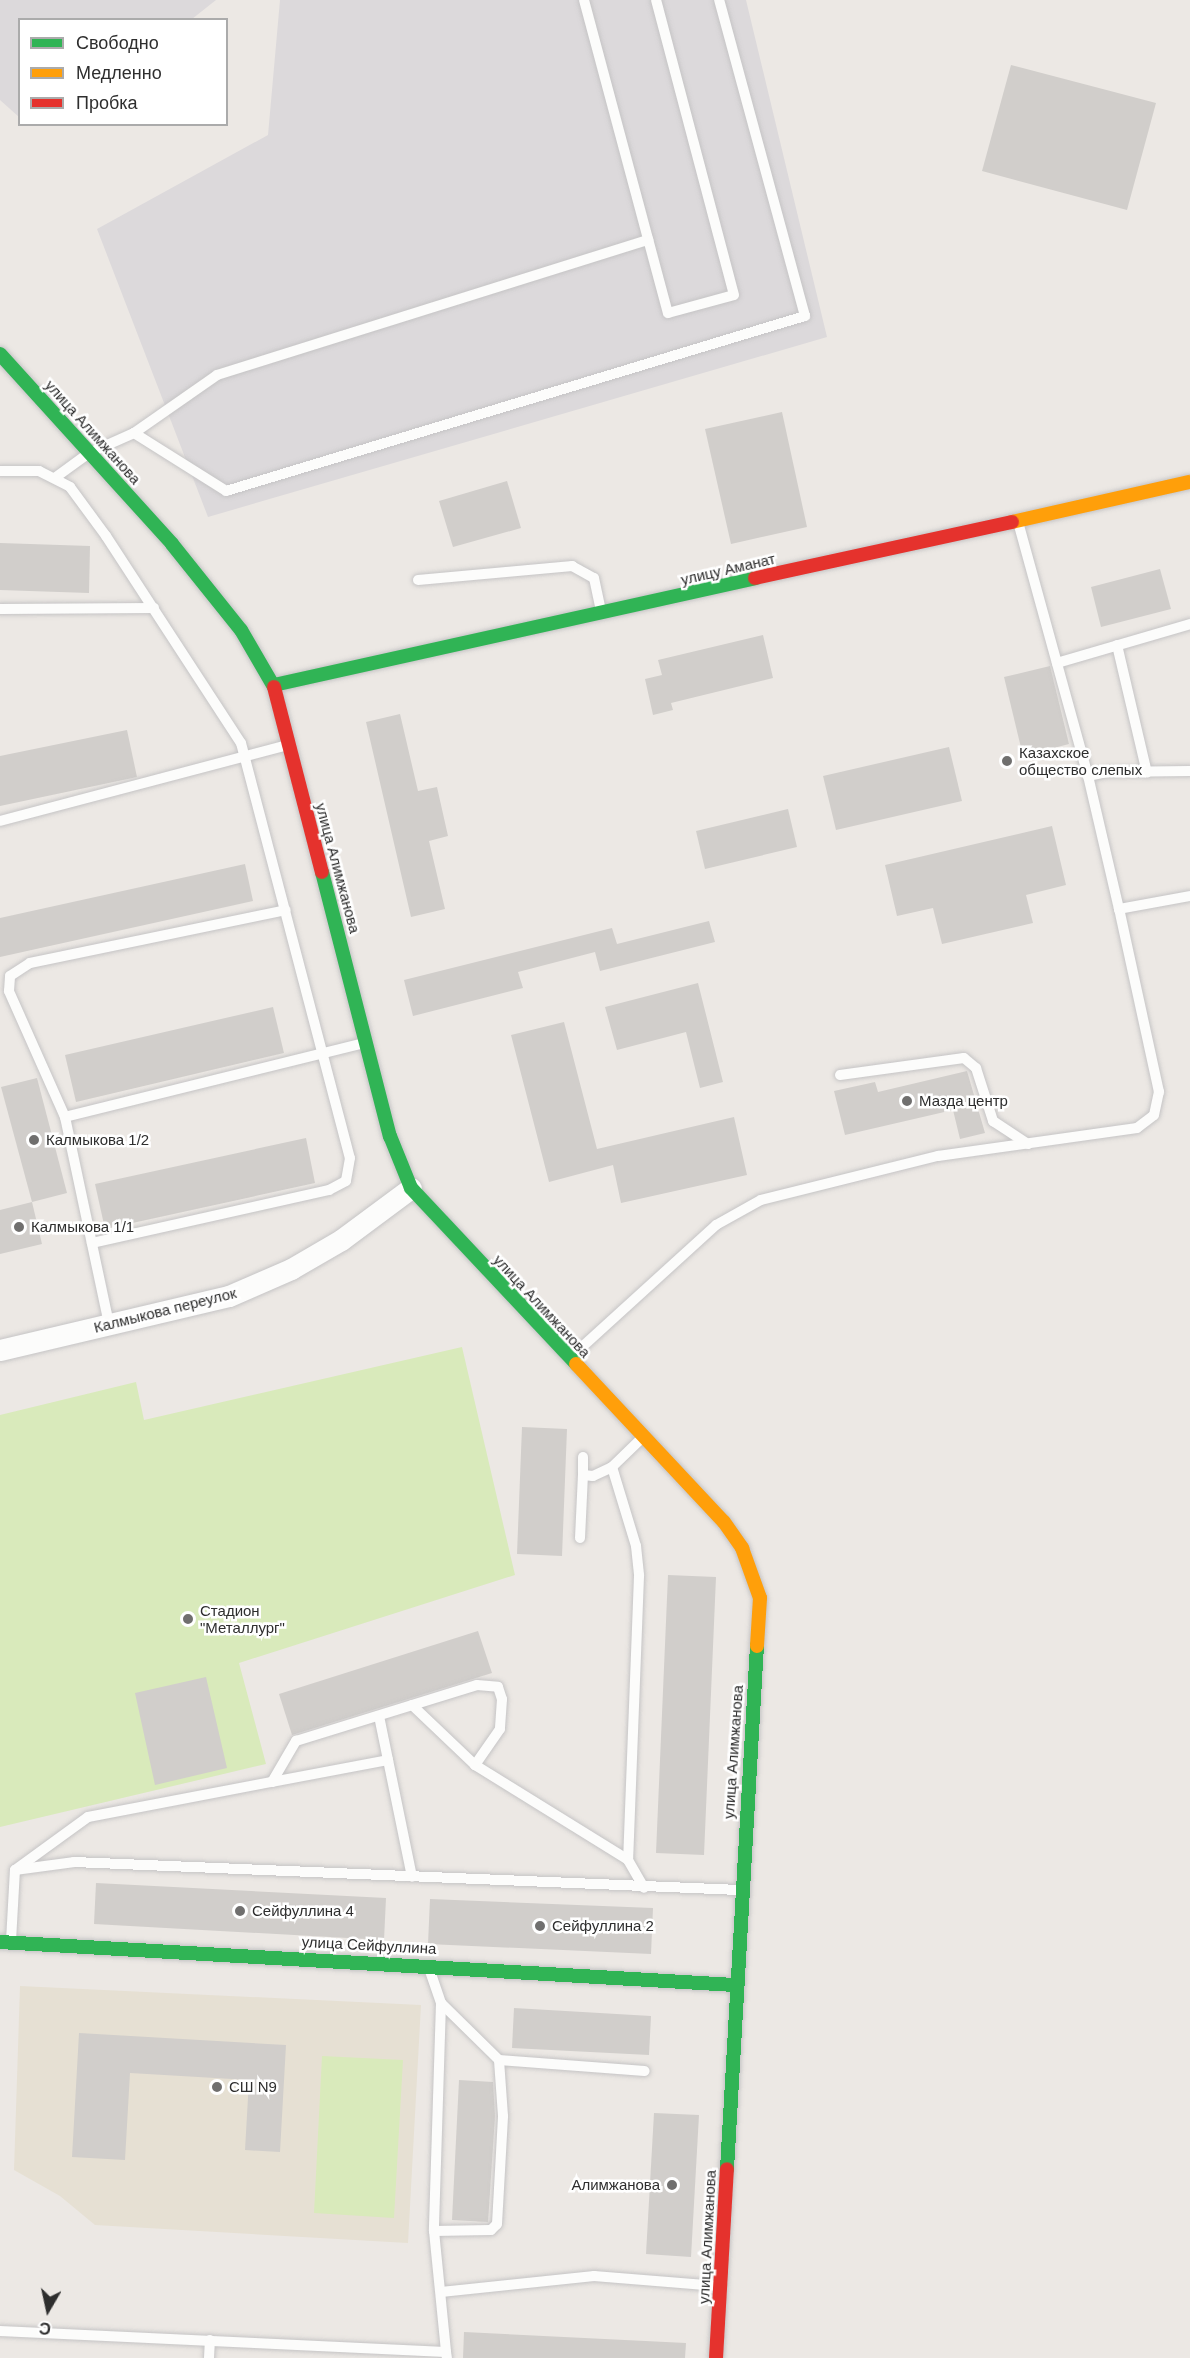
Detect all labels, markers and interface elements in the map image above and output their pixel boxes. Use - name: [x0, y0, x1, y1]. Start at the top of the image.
- legend: [18, 18, 228, 126]
- text: Свободно: [76, 33, 159, 53]
- text: Медленно: [76, 63, 162, 83]
- text: Пробка: [76, 93, 138, 113]
- street label: улица Алимжанова: [41, 376, 145, 488]
- street label: улицу Аманат: [679, 549, 777, 589]
- place label: Казахское общество слепых: [1019, 743, 1142, 778]
- marker: Казахское общество слепых: [1000, 754, 1014, 768]
- street label: улица Алимжанова: [312, 801, 364, 935]
- place label: Мазда центр: [919, 1092, 1008, 1110]
- marker: Мазда центр: [900, 1094, 914, 1108]
- place label: Калмыкова 1/2: [46, 1131, 149, 1149]
- marker: Калмыкова 1/2: [27, 1133, 41, 1147]
- place label: Калмыкова 1/1: [31, 1218, 134, 1236]
- marker: Калмыкова 1/1: [12, 1220, 26, 1234]
- street label: улица Алимжанова: [490, 1251, 594, 1361]
- street label: Калмыкова переулок: [92, 1284, 238, 1336]
- place label: Стадион "Металлург": [200, 1601, 285, 1636]
- marker: Стадион "Металлург": [181, 1612, 195, 1626]
- street label: улица Алимжанова: [719, 1685, 747, 1819]
- place label: Сейфуллина 4: [252, 1902, 354, 1920]
- marker: Сейфуллина 4: [233, 1904, 247, 1918]
- place label: Сейфуллина 2: [552, 1917, 654, 1935]
- marker: Сейфуллина 2: [533, 1919, 547, 1933]
- street label: улица Сейфуллина: [301, 1932, 437, 1958]
- place label: СШ N9: [229, 2078, 277, 2096]
- marker: СШ N9: [210, 2080, 224, 2094]
- street label: улица Алимжанова: [695, 2170, 719, 2304]
- place label: Алимжанова: [571, 2176, 660, 2194]
- marker: Алимжанова: [665, 2178, 679, 2192]
- north arrow: [18, 2280, 78, 2340]
- text: С: [38, 2319, 52, 2338]

